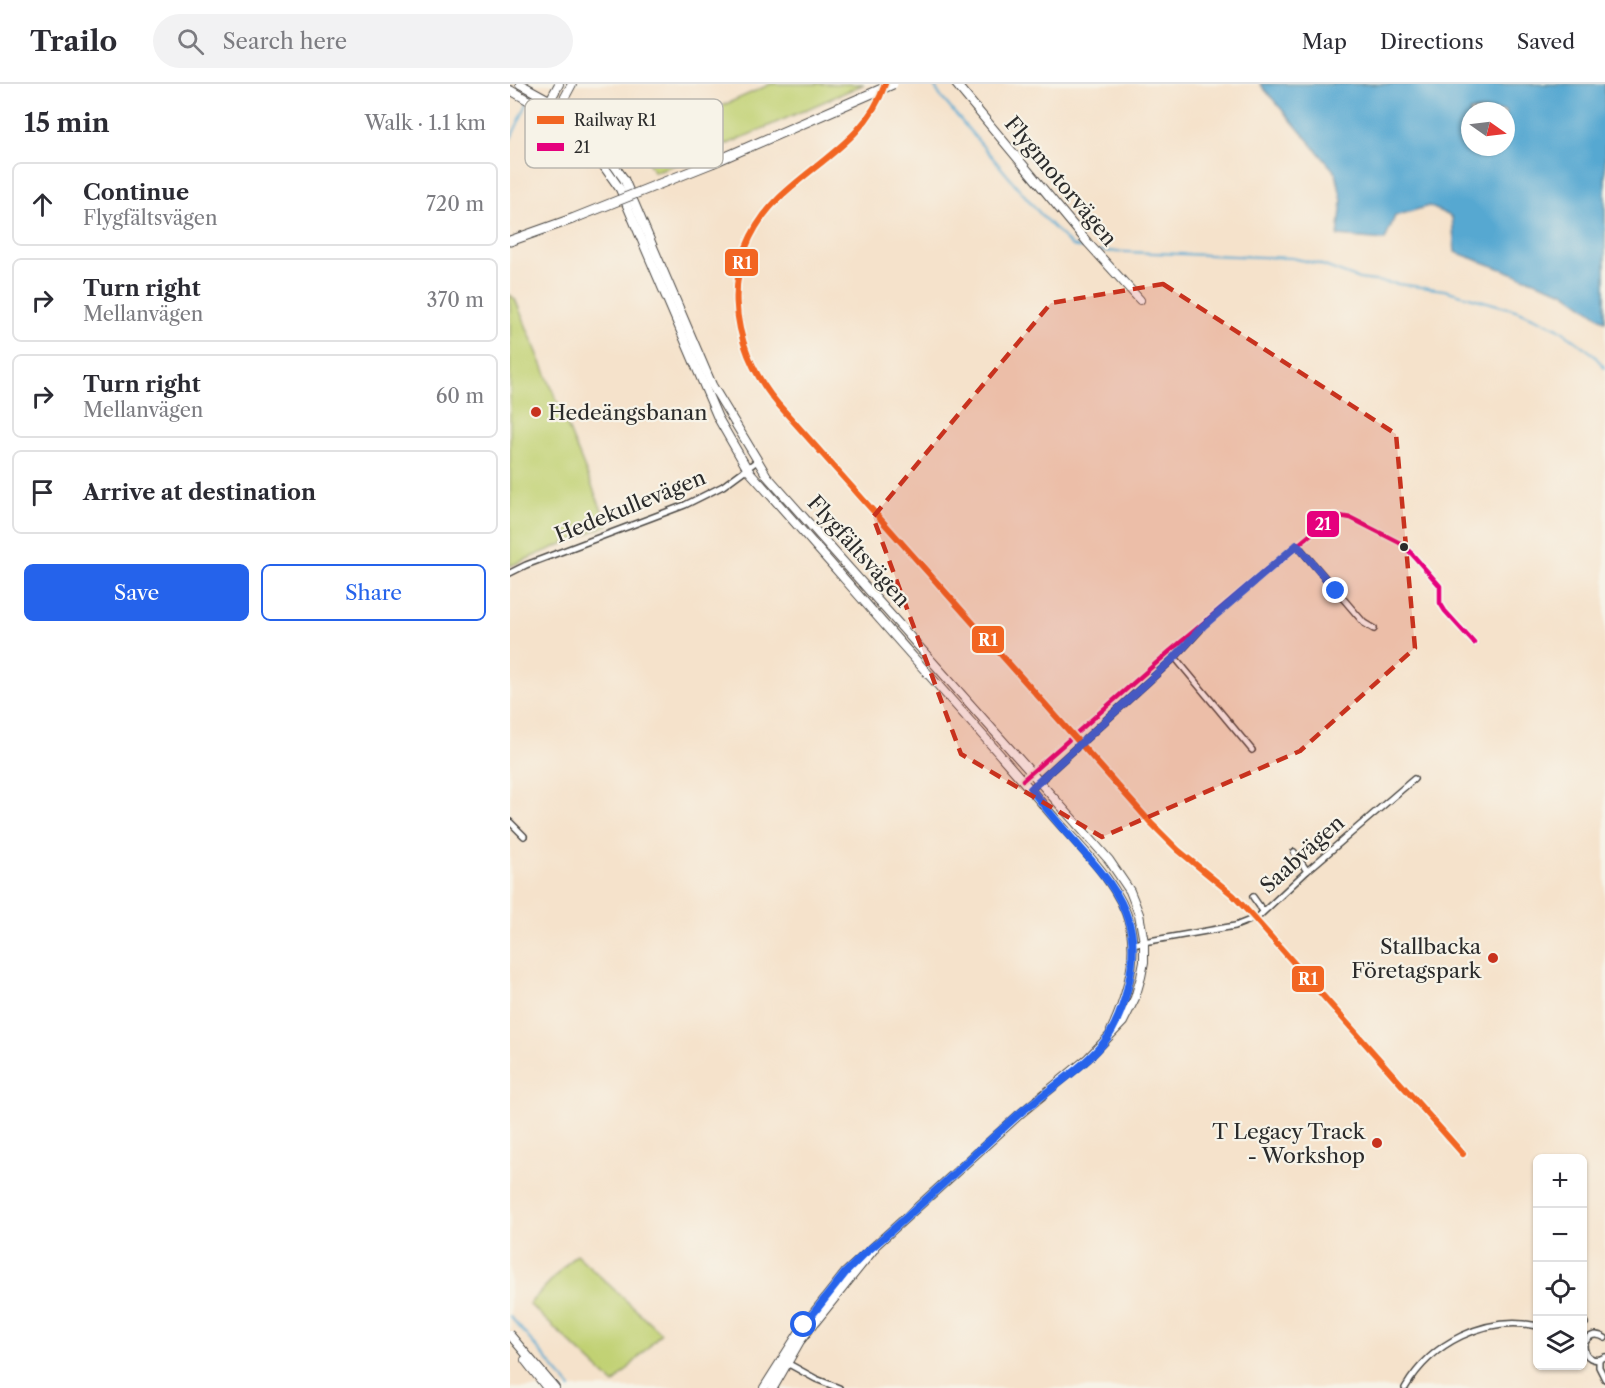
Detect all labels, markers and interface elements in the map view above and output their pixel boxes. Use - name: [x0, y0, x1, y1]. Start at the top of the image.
- search box: [153, 14, 573, 68]
- text: Trailo: [30, 24, 117, 58]
- icon: search: [174, 25, 207, 58]
- text: Search here: [222, 28, 347, 55]
- text: Map: [1302, 29, 1347, 54]
- text: Directions: [1380, 29, 1484, 54]
- text: Saved: [1517, 29, 1575, 54]
- legend: [525, 99, 723, 168]
- north arrow: [1461, 102, 1515, 156]
- text: 15 min: [24, 107, 110, 139]
- text: Railway R1: [574, 110, 656, 130]
- text: Walk · 1.1 km: [364, 111, 486, 135]
- street label: Flygmotorvägen: [1000, 111, 1122, 251]
- text: 21: [574, 137, 590, 157]
- text: Continue: [83, 179, 189, 206]
- icon: ahead: [26, 188, 59, 221]
- text: 720 m: [426, 192, 484, 216]
- text: Flygfältsvägen: [83, 206, 217, 230]
- line badge: R1: [724, 248, 759, 277]
- text: R1: [732, 253, 753, 273]
- text: Turn right: [83, 275, 201, 302]
- icon: right: [26, 284, 59, 317]
- text: 370 m: [427, 288, 484, 312]
- text: Mellanvägen: [83, 302, 203, 326]
- text: Turn right: [83, 371, 201, 398]
- icon: right: [26, 380, 59, 413]
- text: 60 m: [436, 384, 484, 408]
- text: Mellanvägen: [83, 398, 203, 422]
- place label: Hedeängsbanan: [548, 400, 707, 425]
- marker: Hedeängsbanan: [529, 405, 543, 419]
- street label: Hedekullevägen: [551, 464, 709, 548]
- icon: arrive: [26, 476, 59, 509]
- text: Arrive at destination: [83, 479, 316, 506]
- street label: Flygfältsvägen: [802, 490, 916, 612]
- line badge: 21: [1306, 510, 1340, 538]
- text: 21: [1315, 514, 1332, 534]
- unlabelled marker: [1398, 541, 1410, 553]
- button: Save: [24, 564, 249, 621]
- button: Share: [261, 564, 486, 621]
- route end: [1322, 577, 1348, 603]
- line badge: R1: [971, 625, 1005, 654]
- text: R1: [978, 630, 999, 650]
- street label: Saabvägen: [1255, 810, 1349, 898]
- place label: Stallbacka Företagspark: [1351, 934, 1482, 983]
- marker: Stallbacka Företagspark: [1486, 951, 1500, 965]
- line badge: R1: [1291, 965, 1325, 993]
- text: R1: [1298, 969, 1319, 989]
- place label: T Legacy Track - Workshop: [1212, 1119, 1366, 1168]
- marker: T Legacy Track - Workshop: [1370, 1136, 1384, 1150]
- map controls: [1533, 1154, 1587, 1370]
- button: +: [1533, 1154, 1587, 1208]
- button: −: [1533, 1208, 1587, 1262]
- button: locate: [1533, 1262, 1587, 1316]
- route start: [790, 1311, 816, 1337]
- button: layers: [1533, 1316, 1587, 1370]

